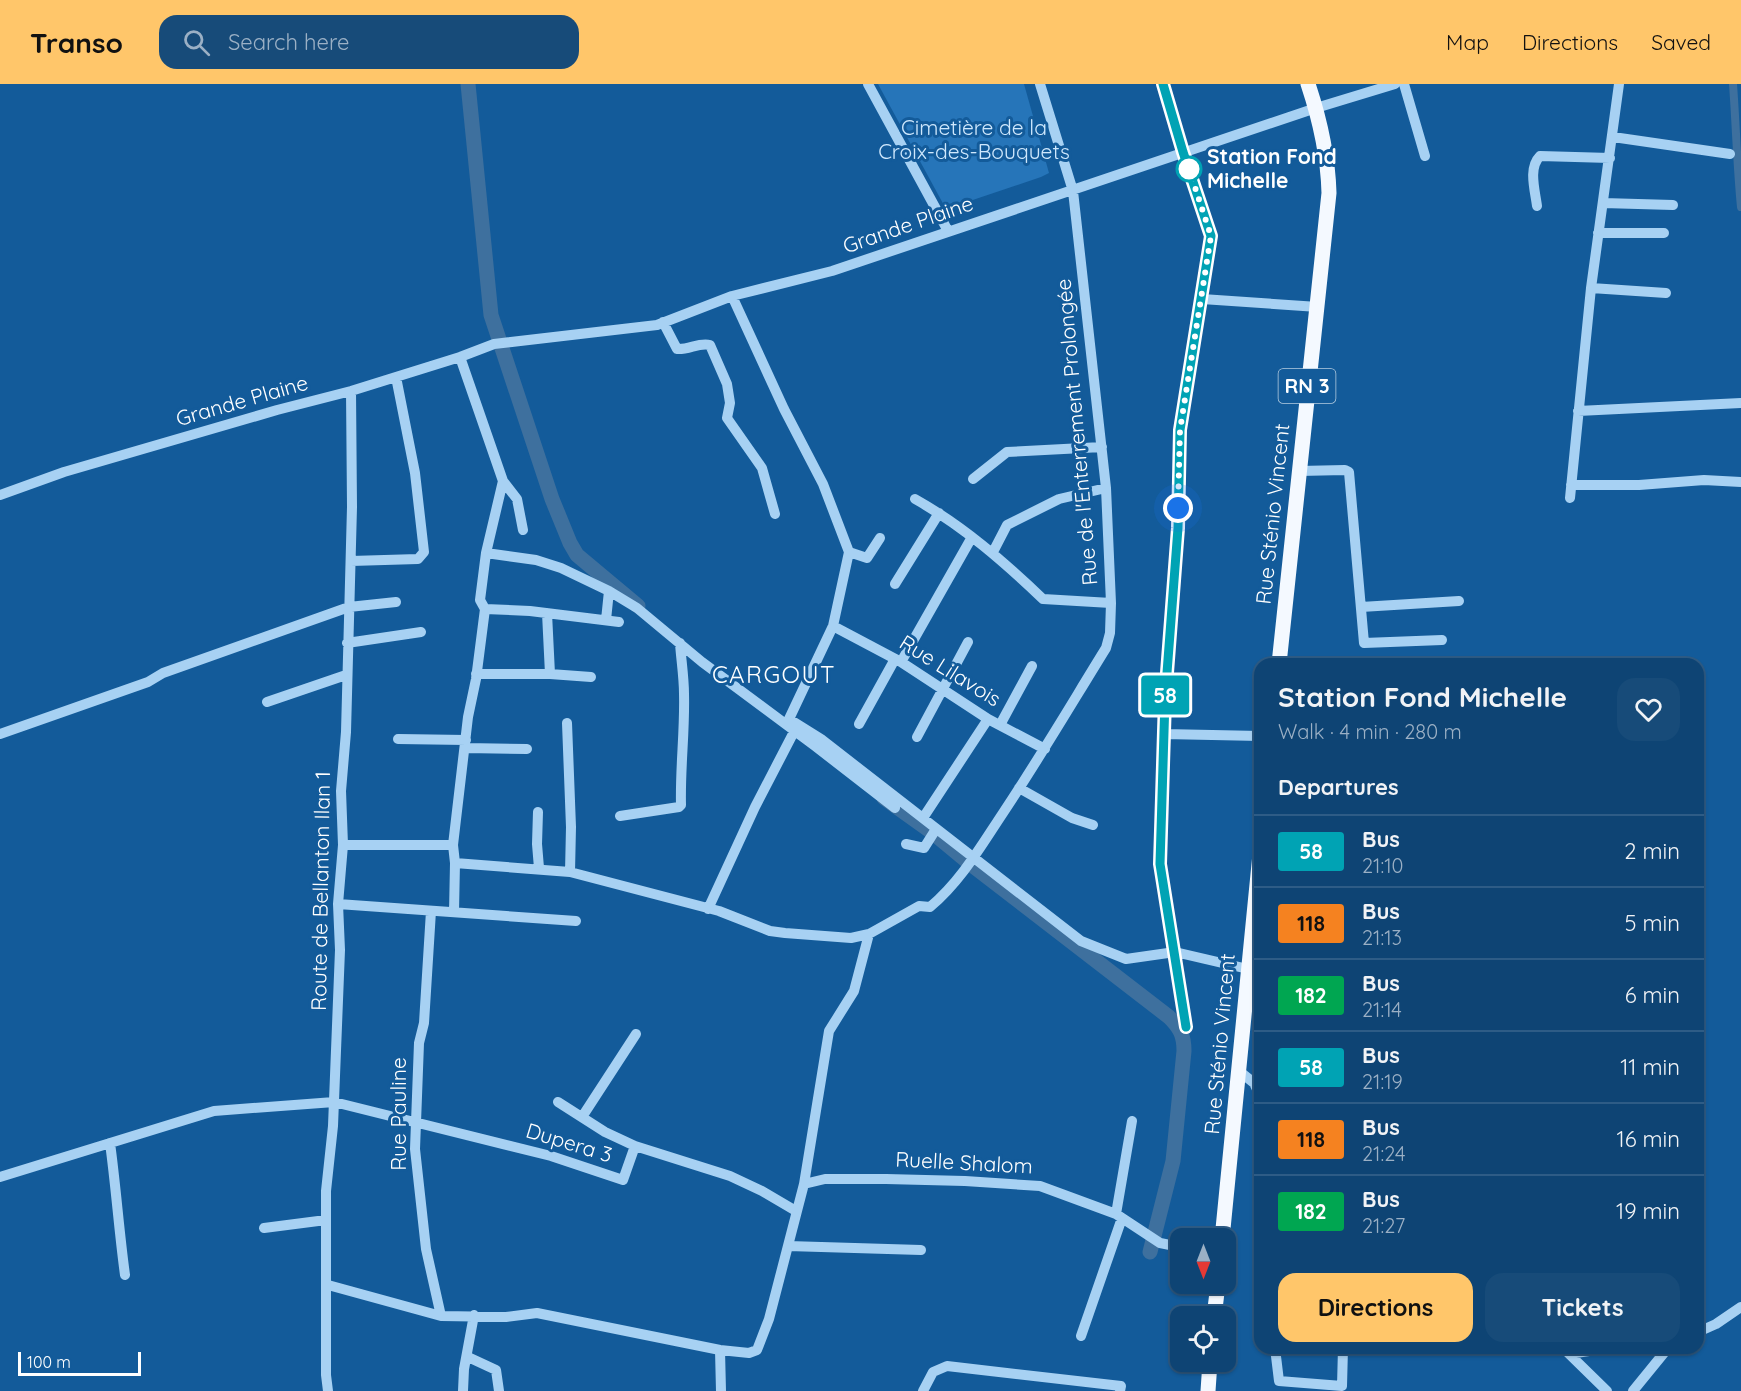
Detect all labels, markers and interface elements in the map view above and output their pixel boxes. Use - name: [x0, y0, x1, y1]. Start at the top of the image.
- search box: [159, 15, 579, 69]
- text: Transo: [30, 25, 123, 60]
- icon: search: [180, 26, 213, 59]
- text: Search here: [228, 28, 349, 56]
- text: Map: [1446, 29, 1489, 55]
- text: Directions: [1522, 29, 1618, 55]
- text: Saved: [1651, 29, 1711, 55]
- park label: Cimetière de la Croix-des-Bouquets: [878, 114, 1070, 164]
- place label: Station Fond Michelle: [1207, 143, 1337, 193]
- marker: Station Fond Michelle: [1176, 156, 1202, 182]
- street label: Grande Plaine: [839, 190, 976, 259]
- street label: Rue de l'Enterrement Prolongée: [1050, 278, 1102, 587]
- street label: Grande Plaine: [173, 369, 311, 431]
- road number: RN 3: [1278, 369, 1336, 403]
- street label: Rue Sténio Vincent: [1250, 422, 1294, 606]
- your location: [1163, 493, 1193, 523]
- street label: Rue Lilavois: [895, 629, 1006, 711]
- district label: CARGOUT: [712, 659, 836, 689]
- line badge: 58: [1138, 676, 1192, 714]
- button: heart: [1617, 678, 1680, 741]
- text: Station Fond Michelle: [1278, 679, 1567, 714]
- text: 58: [1153, 682, 1177, 708]
- text: Walk · 4 min · 280 m: [1278, 719, 1462, 744]
- street label: Route de Bellanton Ilan 1: [305, 771, 335, 1011]
- text: Departures: [1278, 773, 1399, 801]
- text: Bus: [1362, 825, 1400, 853]
- text: 2 min: [1624, 837, 1680, 865]
- text: 58: [1299, 838, 1323, 864]
- text: 21:10: [1362, 853, 1404, 878]
- text: Bus: [1362, 897, 1400, 925]
- text: 5 min: [1625, 909, 1680, 937]
- text: 118: [1297, 910, 1325, 936]
- text: 21:13: [1362, 925, 1402, 950]
- street label: Rue Sténio Vincent: [1198, 952, 1240, 1136]
- text: Bus: [1362, 969, 1400, 997]
- text: 6 min: [1625, 981, 1680, 1009]
- text: 182: [1295, 982, 1327, 1008]
- text: 21:14: [1362, 997, 1402, 1022]
- text: Bus: [1362, 1041, 1400, 1069]
- text: 11 min: [1620, 1053, 1680, 1081]
- text: 58: [1299, 1054, 1323, 1080]
- street label: Rue Pauline: [385, 1057, 411, 1171]
- text: 21:19: [1362, 1069, 1403, 1094]
- text: Bus: [1362, 1113, 1400, 1141]
- street label: Dupera 3: [523, 1117, 616, 1167]
- text: 16 min: [1617, 1125, 1680, 1153]
- text: 118: [1297, 1126, 1325, 1152]
- text: 21:24: [1362, 1141, 1406, 1166]
- street label: Ruelle Shalom: [895, 1145, 1033, 1179]
- text: Bus: [1362, 1185, 1400, 1213]
- text: 19 min: [1616, 1197, 1680, 1225]
- text: 182: [1295, 1198, 1327, 1224]
- text: 21:27: [1362, 1213, 1405, 1238]
- north arrow: [1170, 1228, 1236, 1294]
- map controls: [1170, 1228, 1236, 1372]
- button: Directions: [1278, 1273, 1473, 1342]
- button: Tickets: [1485, 1273, 1680, 1342]
- button: locate: [1170, 1306, 1236, 1372]
- scale bar: [18, 1349, 141, 1376]
- text: 100 m: [27, 1352, 71, 1372]

